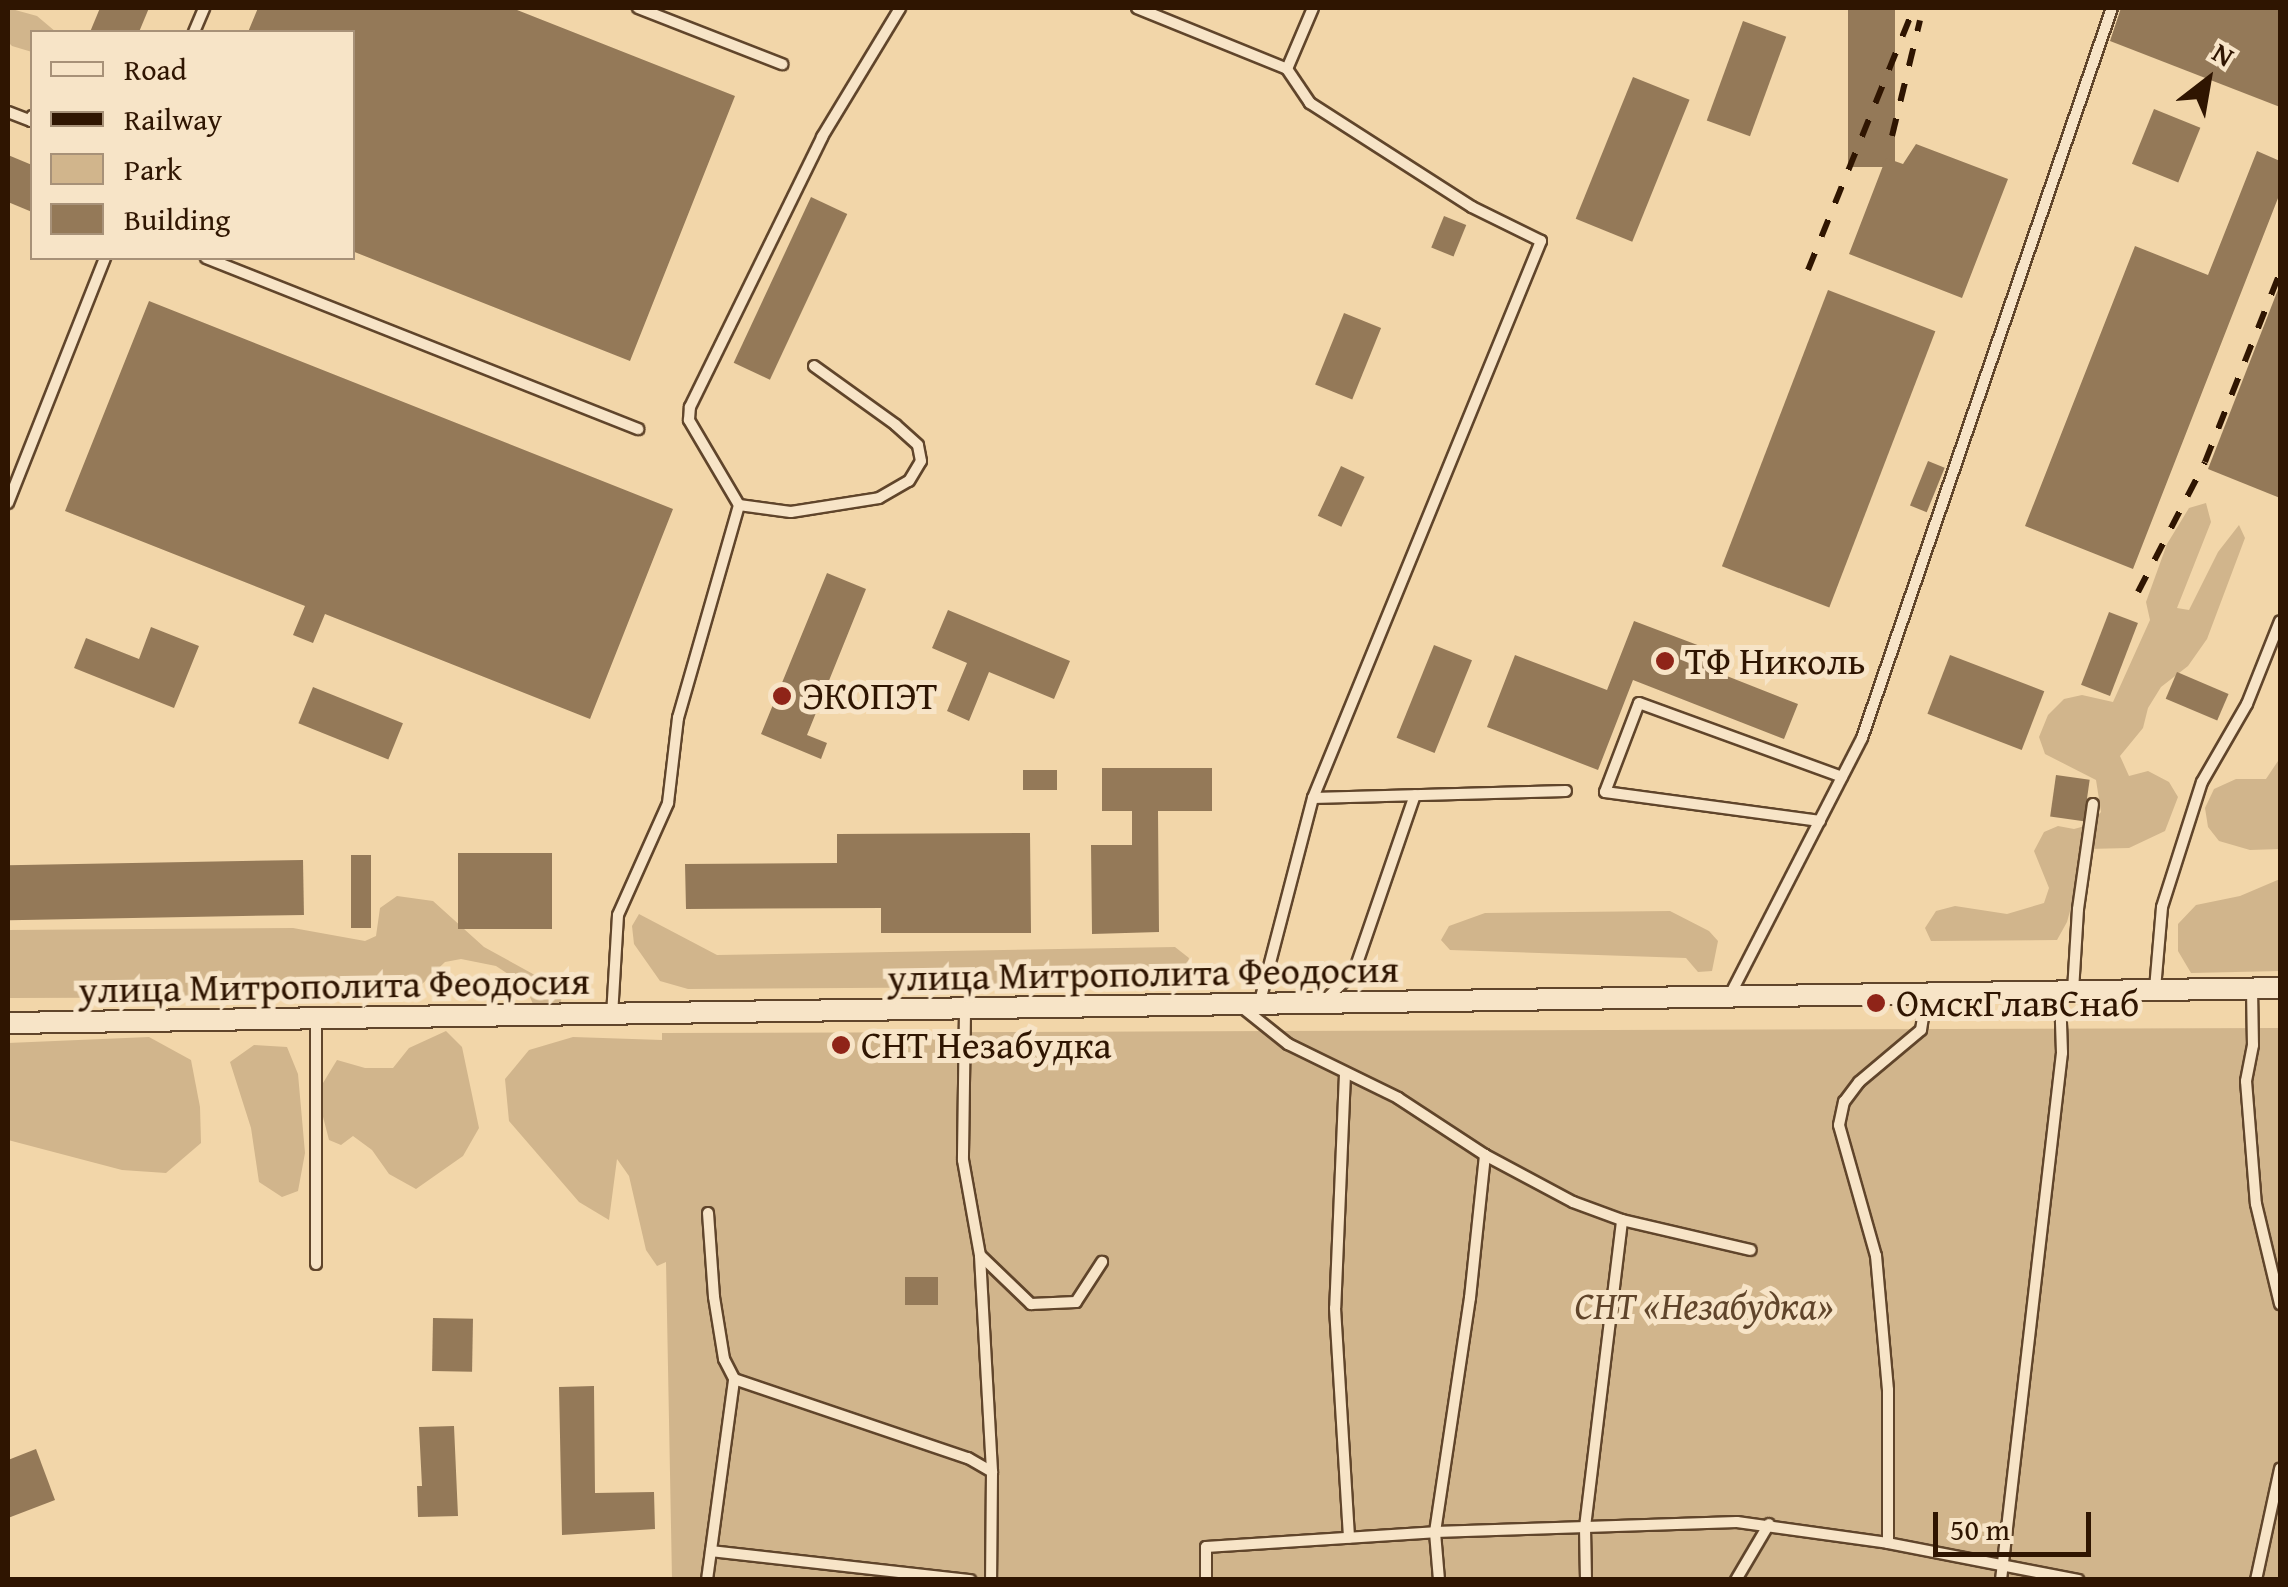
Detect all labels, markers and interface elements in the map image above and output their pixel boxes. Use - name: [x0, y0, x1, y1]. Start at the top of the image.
- legend: [30, 30, 355, 260]
- north arrow: [2158, 30, 2258, 130]
- text: N: [2205, 31, 2242, 76]
- text: Road: [124, 47, 187, 91]
- text: Railway: [124, 97, 222, 141]
- text: Park: [124, 147, 182, 191]
- text: Building: [124, 197, 230, 241]
- place label: ТФ Николь: [1685, 638, 1865, 684]
- marker: ТФ Николь: [1654, 650, 1676, 672]
- place label: ЭКОПЭТ: [802, 673, 938, 719]
- marker: ЭКОПЭТ: [771, 685, 793, 707]
- street label: улица Митрополита Феодосия: [887, 946, 1399, 1000]
- street label: улица Митрополита Феодосия: [78, 958, 590, 1012]
- place label: ОмскГлавСнаб: [1896, 980, 2139, 1026]
- marker: ОмскГлавСнаб: [1865, 992, 1887, 1014]
- place label: СНТ Незабудка: [861, 1022, 1112, 1068]
- marker: СНТ Незабудка: [830, 1034, 852, 1056]
- park label: СНТ «Незабудка»: [1574, 1283, 1834, 1329]
- scale bar: [1938, 1492, 2096, 1554]
- text: 50 m: [1950, 1507, 2010, 1551]

